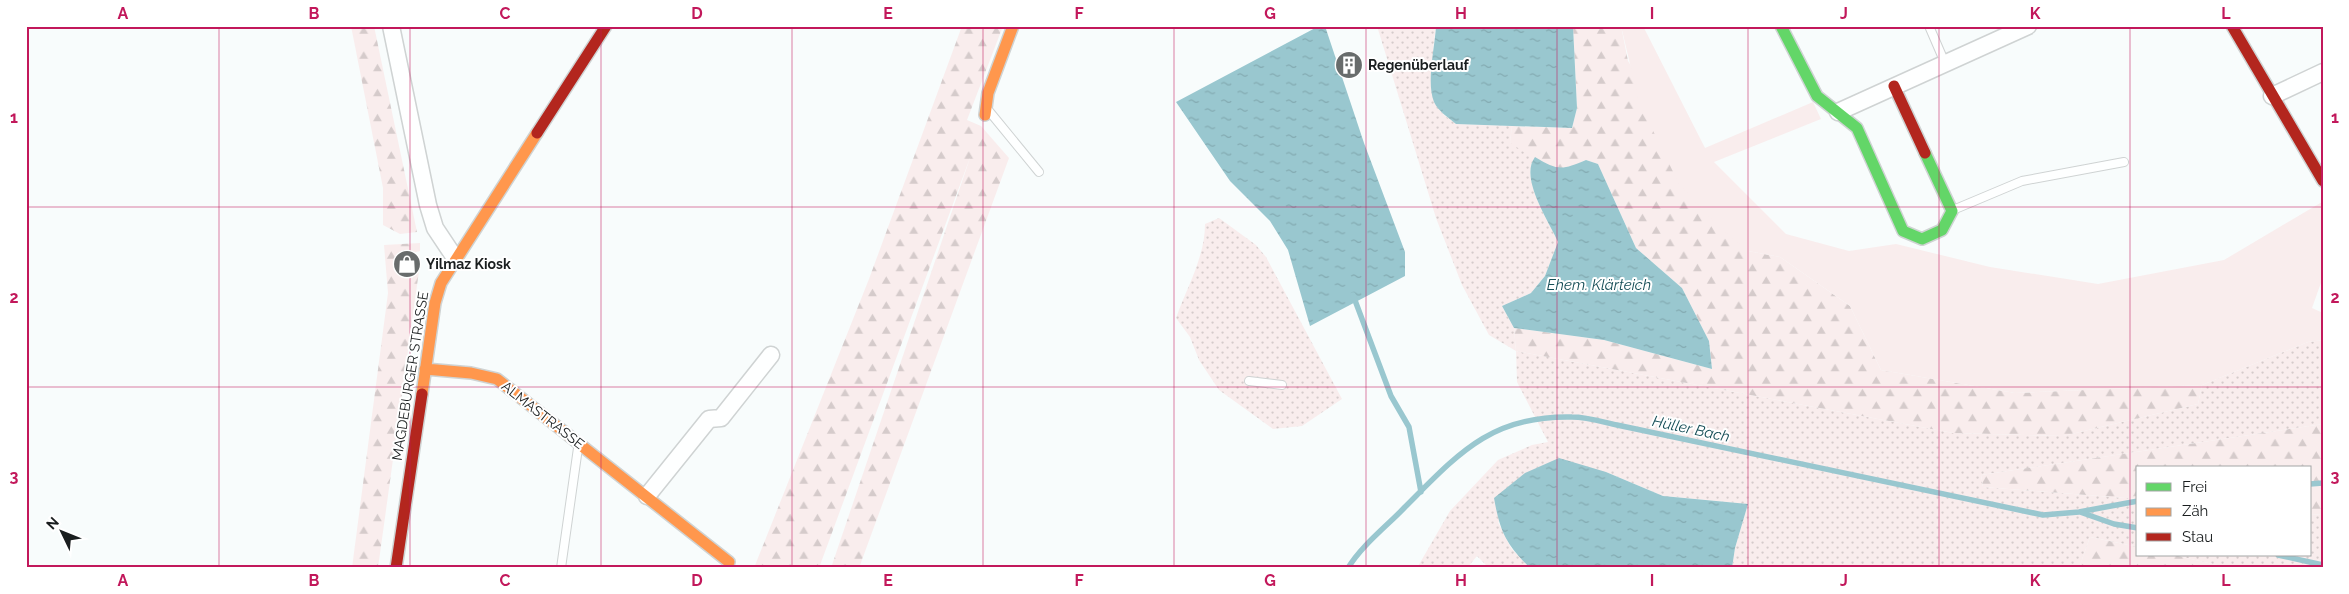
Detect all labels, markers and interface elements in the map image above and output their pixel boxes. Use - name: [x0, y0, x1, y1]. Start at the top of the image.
- text: A: [118, 4, 129, 23]
- text: B: [309, 4, 320, 23]
- text: C: [500, 4, 511, 23]
- text: D: [691, 4, 703, 23]
- text: E: [883, 4, 893, 23]
- text: F: [1074, 4, 1084, 23]
- text: G: [1264, 4, 1276, 23]
- text: H: [1455, 4, 1467, 23]
- text: I: [1650, 4, 1654, 23]
- text: J: [1840, 4, 1848, 23]
- text: K: [2030, 4, 2041, 23]
- text: L: [2221, 4, 2231, 23]
- building icon: Regenüberlauf: [1334, 50, 1364, 80]
- place label: Regenüberlauf: [1368, 57, 1470, 73]
- text: 1: [10, 108, 18, 127]
- text: 1: [2331, 108, 2339, 127]
- shop icon: Yilmaz Kiosk: [392, 249, 422, 279]
- place label: Yilmaz Kiosk: [426, 256, 511, 272]
- water label: Ehem. Klärteich: [1547, 276, 1651, 294]
- text: 2: [9, 288, 19, 307]
- text: 2: [2330, 288, 2340, 307]
- street label: MAGDEBURGER STRASSE: [389, 290, 431, 462]
- street label: ALMASTRASSE: [499, 378, 587, 452]
- water label: Hüller Bach: [1651, 412, 1731, 446]
- legend: [2136, 466, 2312, 556]
- text: 3: [10, 467, 19, 486]
- text: 3: [2331, 467, 2340, 486]
- text: Frei: [2182, 478, 2207, 496]
- text: Zäh: [2182, 502, 2208, 520]
- north arrow: [38, 506, 88, 556]
- text: N: [43, 514, 62, 532]
- text: Stau: [2182, 528, 2213, 546]
- text: A: [118, 571, 129, 590]
- text: B: [309, 571, 320, 590]
- text: C: [500, 571, 511, 590]
- text: D: [691, 571, 703, 590]
- text: E: [883, 571, 893, 590]
- text: F: [1074, 571, 1084, 590]
- text: G: [1264, 571, 1276, 590]
- text: H: [1455, 571, 1467, 590]
- text: I: [1650, 571, 1654, 590]
- text: J: [1840, 571, 1848, 590]
- text: K: [2030, 571, 2041, 590]
- text: L: [2221, 571, 2231, 590]

